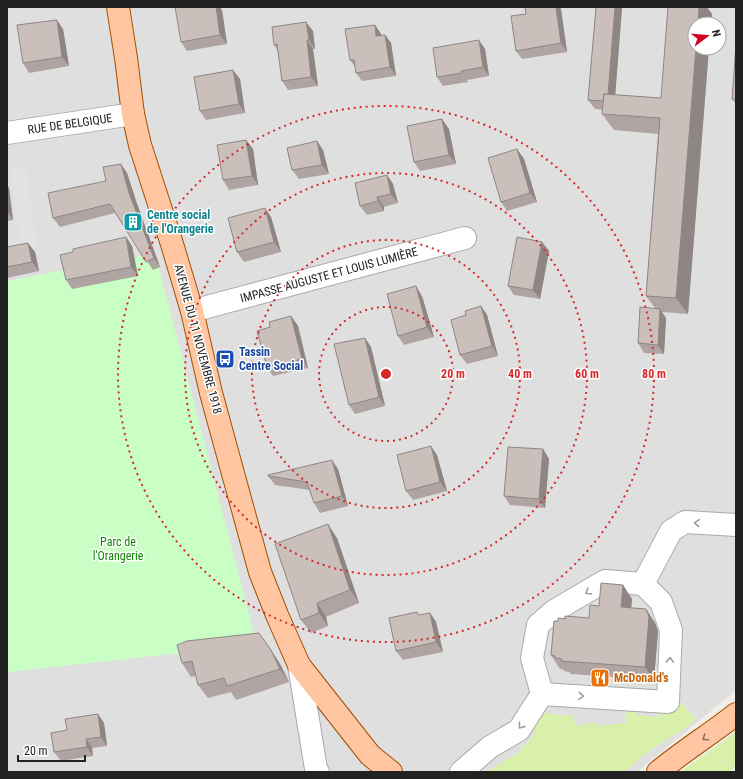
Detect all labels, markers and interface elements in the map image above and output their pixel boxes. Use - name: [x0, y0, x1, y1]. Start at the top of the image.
- north arrow: [687, 16, 727, 56]
- text: N: [709, 28, 723, 39]
- street label: RUE DE BELGIQUE: [27, 111, 113, 137]
- place label: Centre social de l'Orangerie: [147, 208, 214, 236]
- building icon: Centre social de l'Orangerie: [122, 211, 144, 233]
- street label: IMPASSE AUGUSTE ET LOUIS LUMIÈRE: [238, 244, 419, 305]
- street label: AVENUE DU 11 NOVEMBRE 1918: [171, 263, 225, 416]
- place label: Tassin Centre Social: [239, 345, 303, 373]
- bus stop icon: Tassin Centre Social: [214, 348, 236, 370]
- centre of rings: [379, 367, 393, 381]
- text: 20 m: [441, 367, 465, 381]
- text: 40 m: [508, 367, 532, 381]
- text: 60 m: [575, 367, 599, 381]
- text: 80 m: [642, 367, 666, 381]
- one-way arrow: [694, 519, 700, 527]
- park label: Parc de l'Orangerie: [93, 535, 144, 563]
- one-way arrow: [584, 587, 592, 594]
- one-way arrow: [666, 657, 674, 663]
- restaurant icon: McDonald's: [589, 667, 611, 689]
- place label: McDonald's: [614, 671, 669, 685]
- one-way arrow: [578, 692, 584, 701]
- one-way arrow: [518, 721, 525, 729]
- one-way arrow: [702, 733, 709, 741]
- scale bar: [18, 737, 85, 763]
- text: 20 m: [24, 744, 48, 758]

